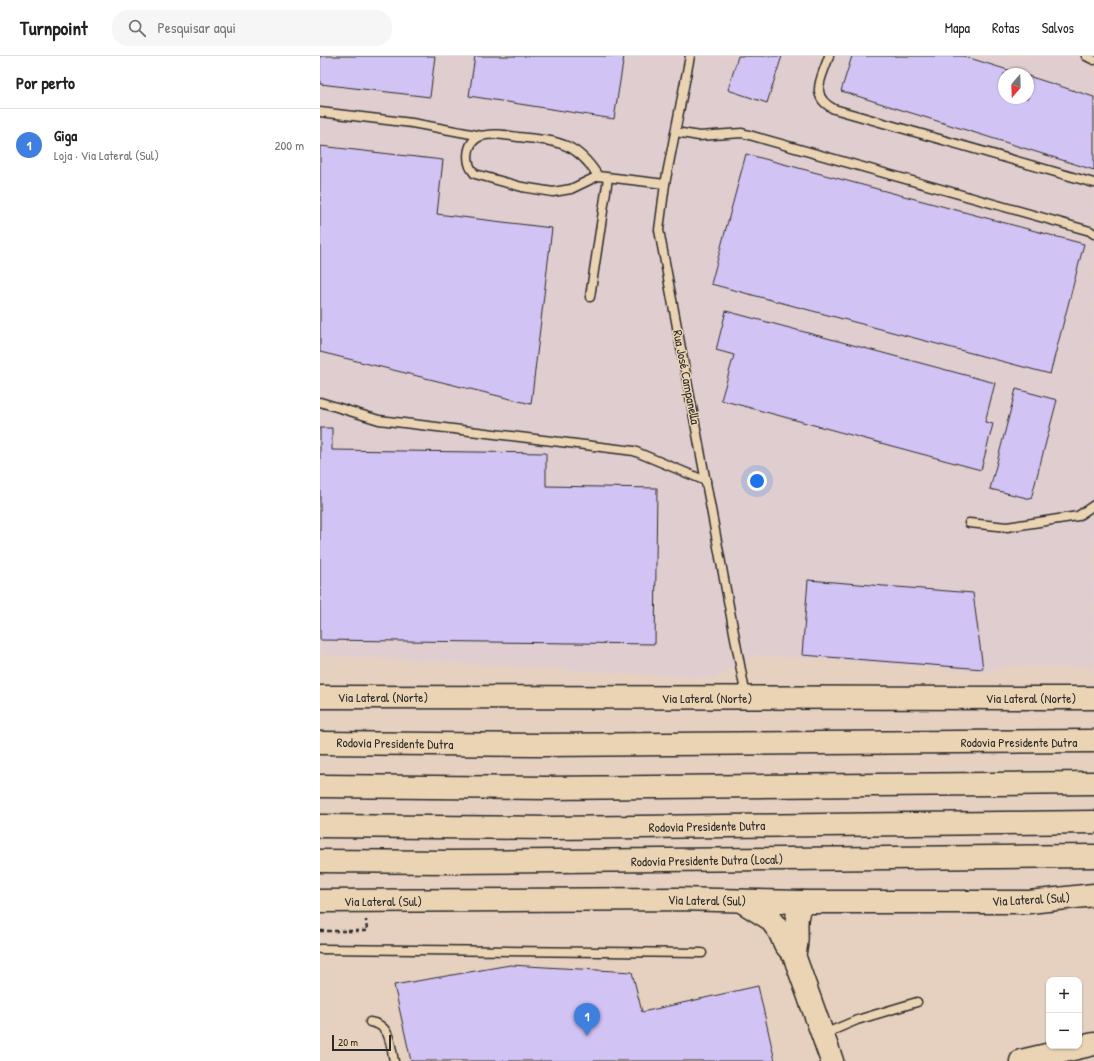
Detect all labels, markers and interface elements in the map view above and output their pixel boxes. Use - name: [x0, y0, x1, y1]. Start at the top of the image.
- search box: [112, 10, 392, 46]
- text: Turnpoint: [20, 15, 88, 41]
- icon: search: [126, 17, 148, 39]
- text: Pesquisar aqui: [158, 17, 236, 38]
- text: Mapa: [945, 18, 970, 37]
- text: Rotas: [992, 18, 1020, 37]
- text: Salvos: [1042, 18, 1074, 37]
- north arrow: [998, 68, 1034, 104]
- text: Por perto: [16, 71, 75, 94]
- text: Giga: [54, 125, 77, 146]
- text: 1: [27, 136, 31, 154]
- text: 200 m: [274, 136, 304, 154]
- text: Loja · Via Lateral (Sul): [54, 146, 159, 164]
- street label: Rua José Campanella: [669, 328, 705, 426]
- your location: [747, 471, 767, 491]
- street label: Via Lateral (Norte): [338, 688, 428, 706]
- street label: Via Lateral (Norte): [662, 689, 752, 707]
- street label: Via Lateral (Norte): [986, 689, 1076, 707]
- street label: Rodovia Presidente Dutra: [337, 733, 453, 753]
- street label: Rodovia Presidente Dutra: [961, 733, 1077, 751]
- street label: Rodovia Presidente Dutra: [649, 816, 765, 836]
- street label: Rodovia Presidente Dutra (Local): [631, 850, 783, 870]
- street label: Via Lateral (Sul): [992, 888, 1070, 910]
- street label: Via Lateral (Sul): [668, 890, 746, 910]
- street label: Via Lateral (Sul): [344, 892, 422, 910]
- map controls: [1046, 977, 1082, 1049]
- button: +: [1046, 977, 1082, 1013]
- pin: 1: [574, 1003, 600, 1036]
- button: −: [1046, 1013, 1082, 1049]
- scale bar: [332, 1033, 391, 1052]
- text: 20 m: [338, 1035, 358, 1049]

